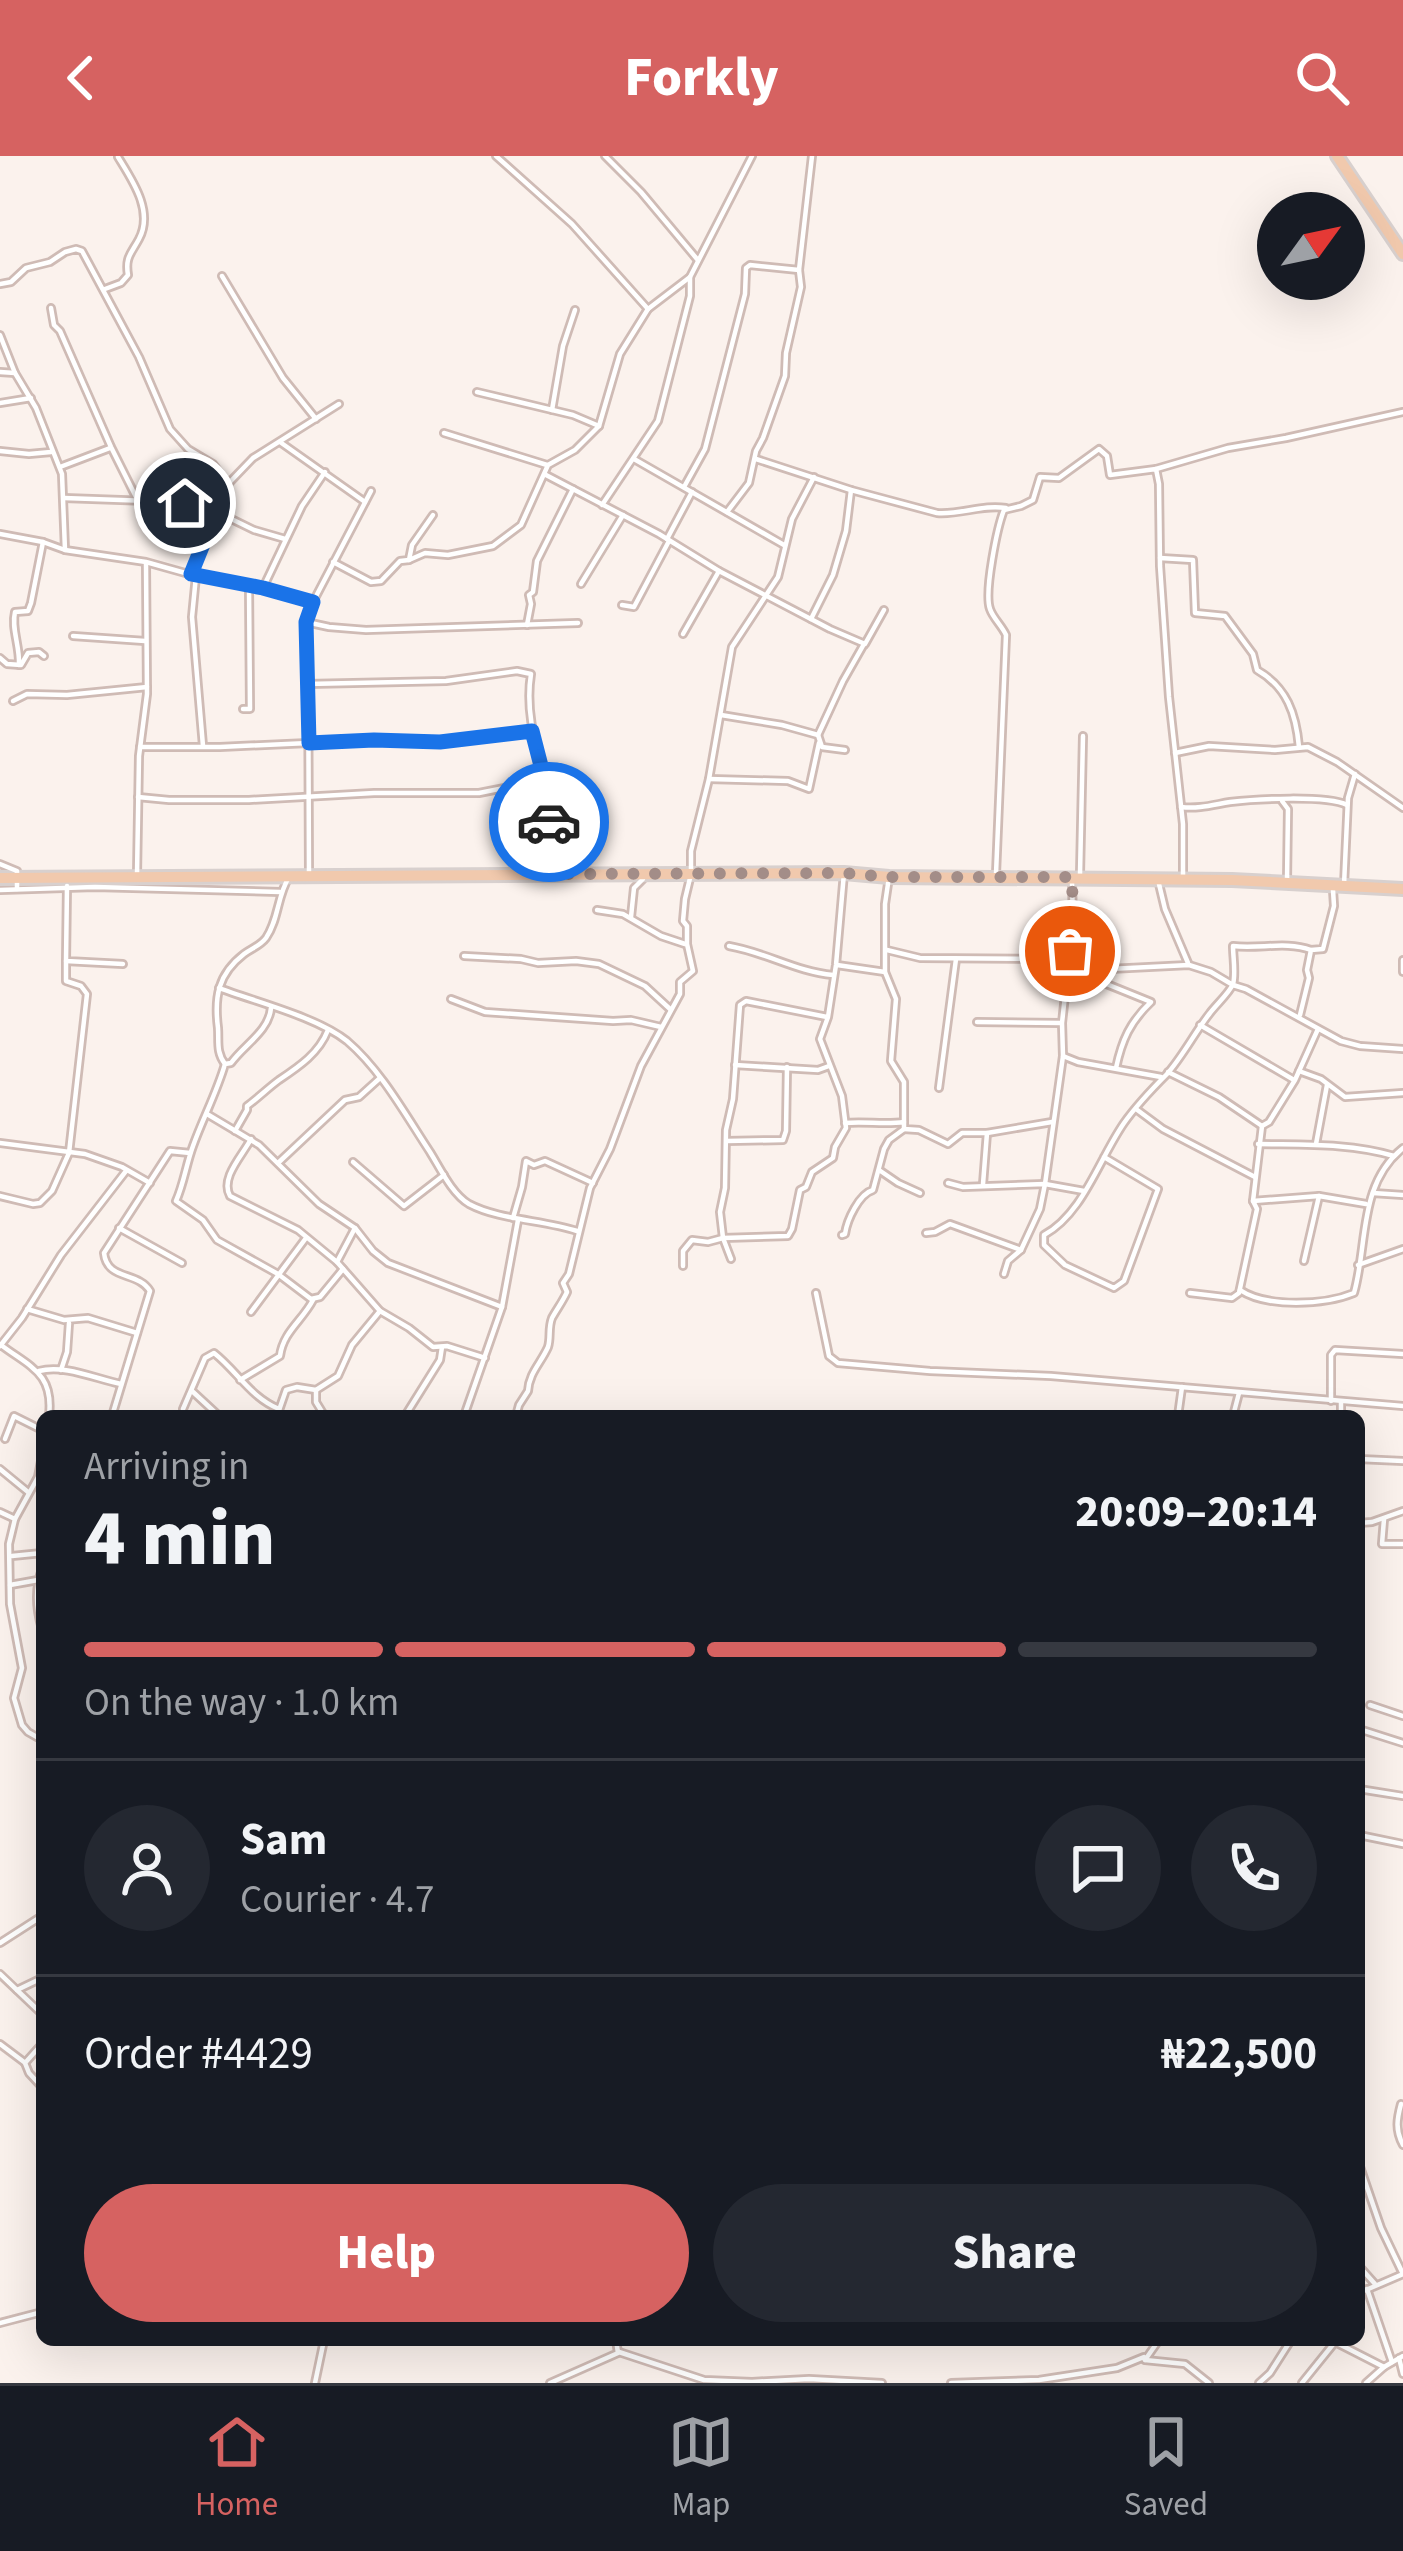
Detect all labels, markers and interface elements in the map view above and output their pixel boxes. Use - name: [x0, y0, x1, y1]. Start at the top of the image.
- text: Forkly: [624, 40, 779, 117]
- icon: back: [48, 45, 114, 111]
- icon: search: [1289, 45, 1355, 111]
- north arrow: [1257, 192, 1365, 300]
- map controls: [1257, 192, 1365, 300]
- pin: [134, 452, 236, 554]
- icon: home: [152, 470, 218, 536]
- courier: [489, 762, 609, 882]
- icon: car: [516, 789, 582, 855]
- pin: [1019, 900, 1121, 1002]
- icon: bag: [1037, 918, 1103, 984]
- text: Arriving in: [84, 1439, 249, 1495]
- text: 20:09–20:14: [1075, 1480, 1317, 1544]
- text: 4 min: [84, 1484, 276, 1595]
- text: On the way · 1.0 km: [84, 1675, 399, 1731]
- button: person: [84, 1805, 210, 1931]
- button: chat: [1035, 1805, 1161, 1931]
- button: phone: [1191, 1805, 1317, 1931]
- text: Sam: [240, 1808, 327, 1872]
- text: Courier · 4.7: [240, 1872, 434, 1928]
- text: Order #4429: [84, 2022, 313, 2086]
- text: ₦22,500: [1161, 2022, 1317, 2086]
- button: Help: [84, 2184, 689, 2322]
- button: Share: [713, 2184, 1317, 2322]
- tab: Home: [195, 2409, 278, 2528]
- tab: Map: [668, 2409, 734, 2528]
- tab: Saved: [1124, 2409, 1208, 2528]

